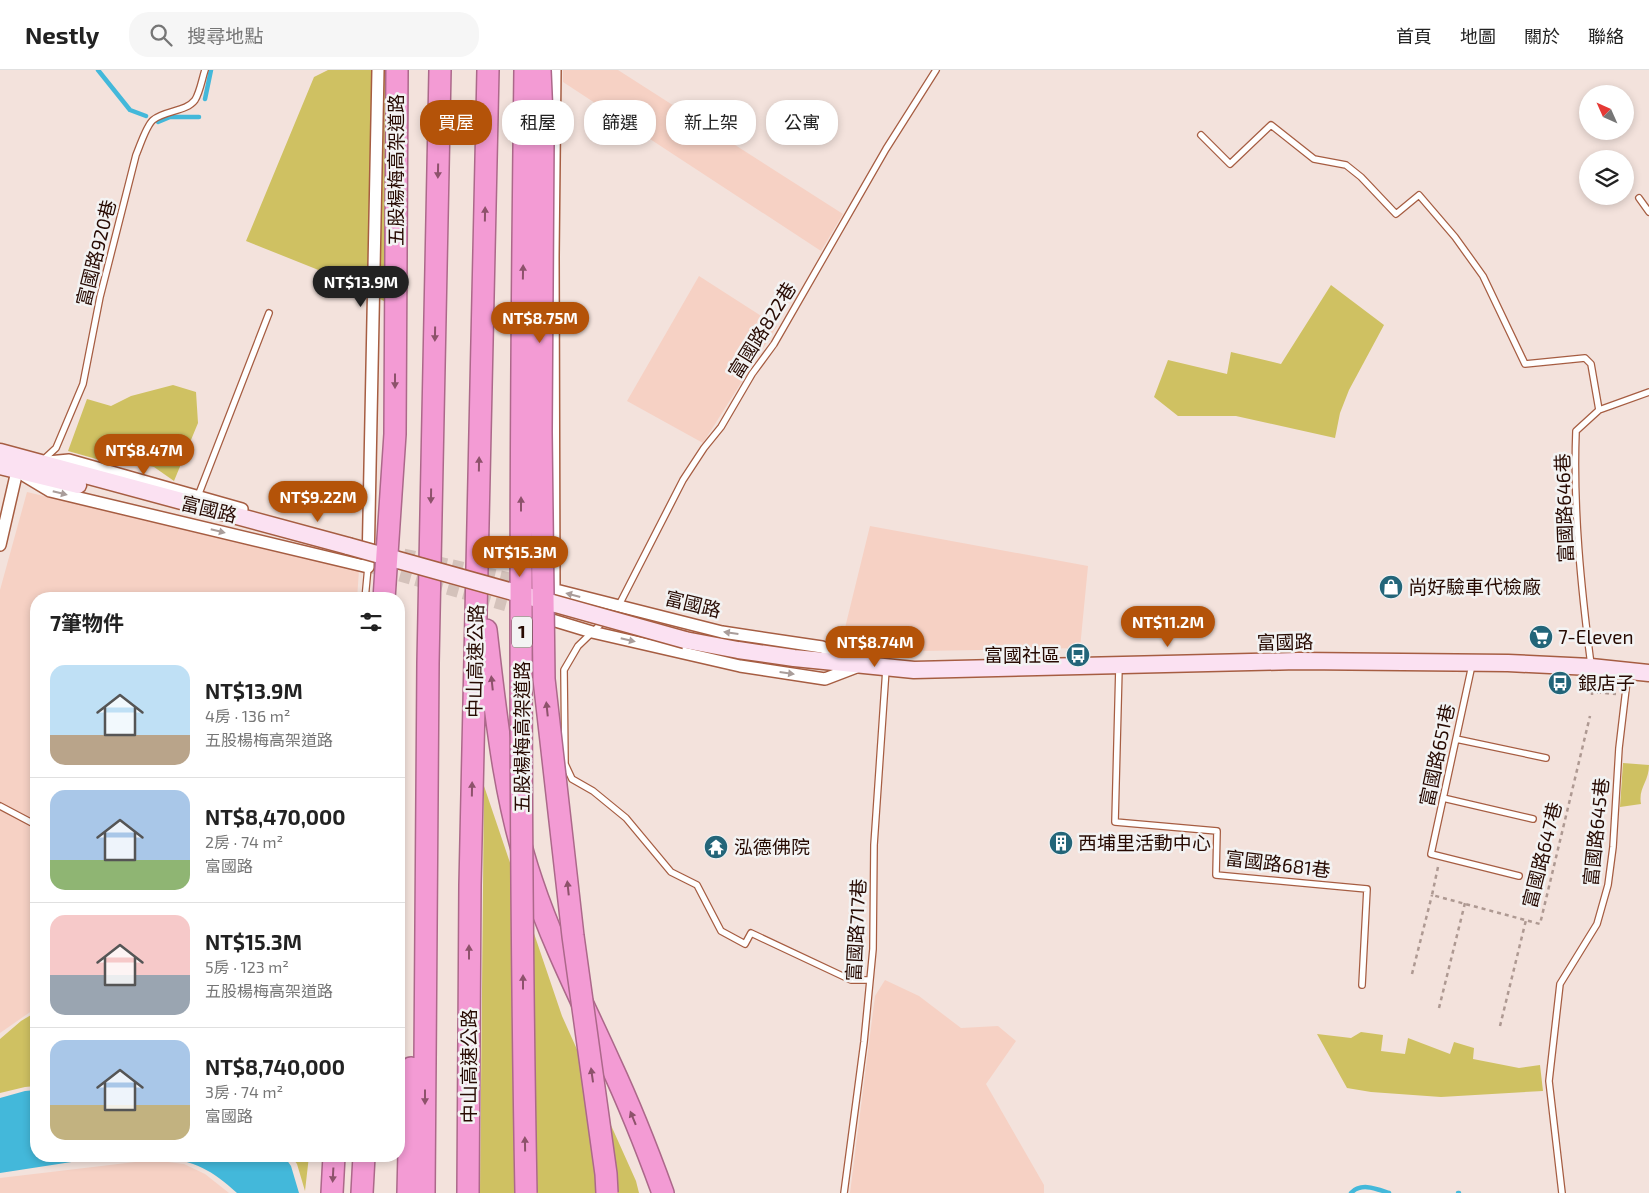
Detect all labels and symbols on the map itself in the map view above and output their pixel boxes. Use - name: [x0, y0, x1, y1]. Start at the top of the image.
- north arrow: [1579, 85, 1634, 140]
- street label: 五股楊梅高架道路: [384, 94, 407, 246]
- one-way arrow: [434, 163, 442, 179]
- street label: 富國路920巷: [71, 197, 120, 309]
- one-way arrow: [481, 205, 489, 221]
- one-way arrow: [519, 264, 527, 280]
- pin: NT$13.9M: [309, 266, 413, 308]
- street label: 富國路822巷: [723, 277, 800, 382]
- pin: NT$8.75M: [488, 302, 592, 344]
- one-way arrow: [430, 326, 438, 342]
- one-way arrow: [391, 373, 399, 389]
- pin: NT$8.47M: [92, 434, 196, 476]
- street label: 富國路646巷: [1550, 453, 1577, 563]
- one-way arrow: [475, 455, 483, 471]
- pin: NT$9.22M: [266, 480, 370, 523]
- one-way arrow: [427, 488, 435, 504]
- one-way arrow: [53, 489, 68, 497]
- street label: 富國路: [179, 490, 240, 527]
- one-way arrow: [517, 496, 525, 512]
- one-way arrow: [211, 527, 226, 535]
- pin: NT$15.3M: [468, 536, 572, 578]
- shop icon: 尚好驗車代檢廠: [1378, 574, 1404, 600]
- place label: 尚好驗車代檢廠: [1408, 575, 1541, 598]
- street label: 富國路: [663, 585, 724, 622]
- one-way arrow: [565, 591, 580, 599]
- street label: 中山高速公路: [462, 604, 487, 718]
- pin: NT$11.2M: [1116, 606, 1220, 648]
- road number: 1: [512, 616, 532, 648]
- supermarket icon: 7-Eleven: [1528, 624, 1554, 650]
- place label: 7-Eleven: [1558, 625, 1634, 648]
- pin: NT$8.74M: [823, 626, 927, 668]
- one-way arrow: [723, 629, 739, 637]
- street label: 富國路: [1256, 630, 1314, 653]
- one-way arrow: [620, 636, 635, 644]
- bus stop icon: 富國社區: [1065, 642, 1091, 668]
- place label: 富國社區: [984, 643, 1060, 666]
- street label: 五股楊梅高架道路: [510, 661, 533, 813]
- one-way arrow: [779, 669, 795, 677]
- bus stop icon: 銀店子: [1547, 670, 1573, 696]
- place label: 銀店子: [1578, 671, 1635, 694]
- one-way arrow: [488, 675, 496, 691]
- one-way arrow: [543, 700, 551, 716]
- street label: 富國路651巷: [1414, 701, 1459, 808]
- street label: 富國路645巷: [1578, 777, 1613, 887]
- one-way arrow: [468, 781, 476, 797]
- street label: 富國路647巷: [1517, 800, 1566, 910]
- building icon: 西埔里活動中心: [1048, 830, 1074, 856]
- place label: 西埔里活動中心: [1078, 831, 1211, 854]
- temple icon: 泓德佛院: [703, 834, 729, 860]
- place label: 泓德佛院: [734, 835, 810, 858]
- street label: 富國路681巷: [1224, 846, 1332, 881]
- street label: 富國路717巷: [841, 878, 870, 982]
- one-way arrow: [564, 879, 572, 895]
- one-way arrow: [465, 944, 473, 960]
- one-way arrow: [519, 974, 527, 990]
- street label: 中山高速公路: [457, 1009, 480, 1123]
- one-way arrow: [588, 1067, 596, 1083]
- one-way arrow: [421, 1089, 429, 1105]
- one-way arrow: [629, 1110, 637, 1125]
- one-way arrow: [521, 1136, 529, 1152]
- one-way arrow: [329, 1167, 337, 1183]

